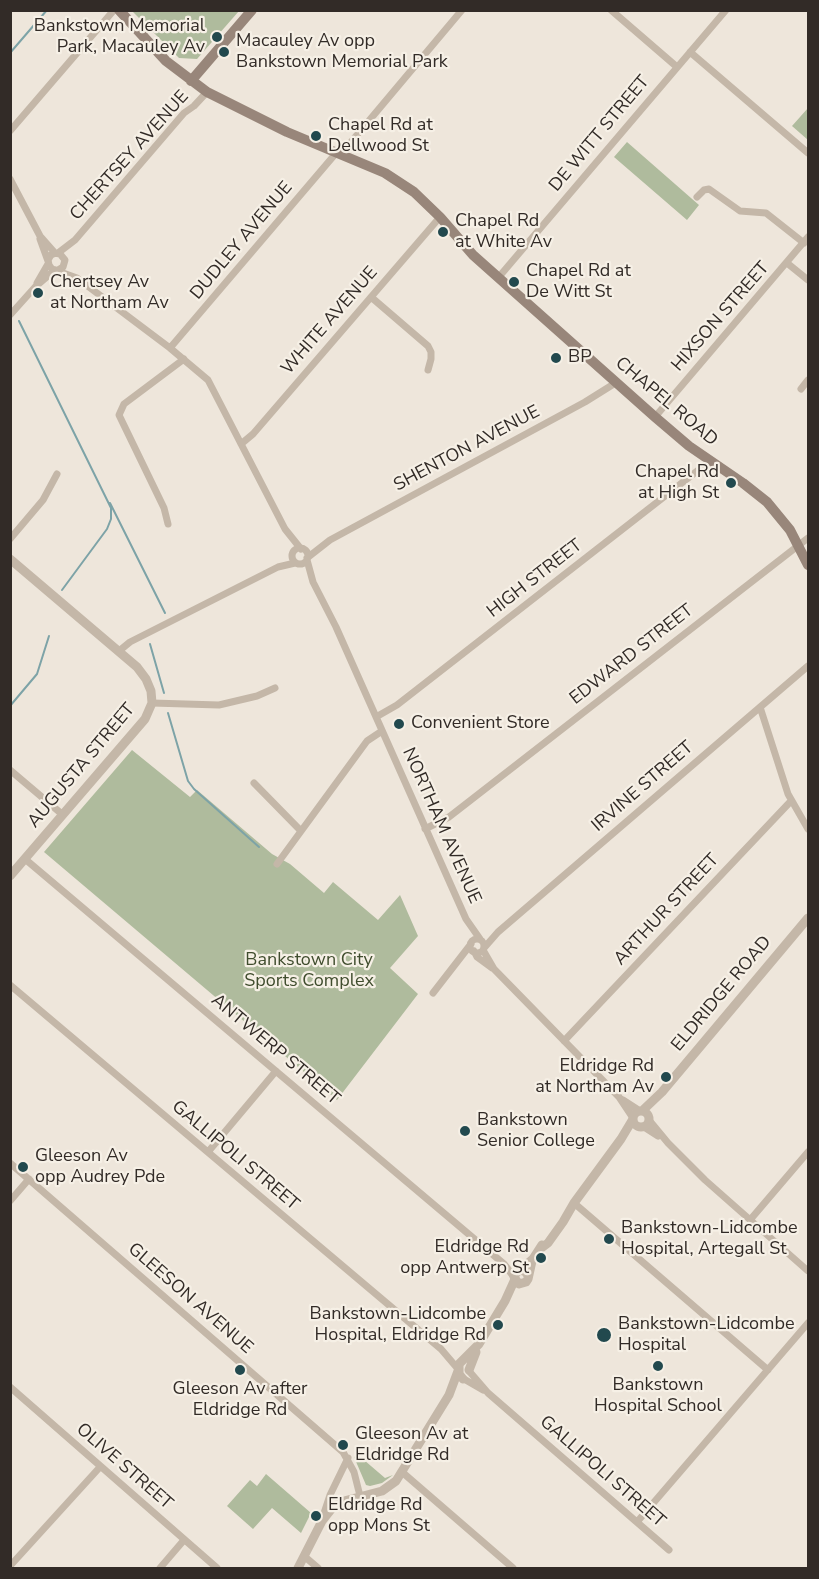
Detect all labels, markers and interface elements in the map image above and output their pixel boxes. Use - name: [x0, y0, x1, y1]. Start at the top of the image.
- place label: Bankstown Memorial Park, Macauley Av: [34, 16, 205, 58]
- marker: Bankstown Memorial Park, Macauley Av: [210, 30, 224, 44]
- place label: Macauley Av opp Bankstown Memorial Park: [236, 31, 448, 74]
- marker: Macauley Av opp Bankstown Memorial Park: [217, 45, 231, 59]
- street label: DE WITT STREET: [545, 72, 655, 196]
- street label: CHERTSEY AVENUE: [66, 87, 194, 225]
- place label: Chapel Rd at Dellwood St: [328, 115, 433, 158]
- marker: Chapel Rd at Dellwood St: [309, 129, 323, 143]
- street label: DUDLEY AVENUE: [186, 178, 298, 304]
- place label: Chapel Rd at White Av: [455, 211, 552, 254]
- marker: Chapel Rd at White Av: [436, 225, 450, 239]
- street label: HIXSON STREET: [668, 258, 774, 376]
- place label: Chapel Rd at De Witt St: [526, 261, 631, 304]
- street label: WHITE AVENUE: [277, 263, 383, 379]
- place label: Chertsey Av at Northam Av: [50, 272, 169, 314]
- marker: Chapel Rd at De Witt St: [507, 275, 521, 289]
- marker: Chertsey Av at Northam Av: [31, 286, 45, 300]
- place label: BP: [568, 347, 592, 369]
- marker: BP: [549, 351, 563, 365]
- street label: CHAPEL ROAD: [610, 353, 722, 451]
- street label: SHENTON AVENUE: [390, 401, 544, 497]
- place label: Chapel Rd at High St: [635, 462, 719, 504]
- marker: Chapel Rd at High St: [724, 476, 738, 490]
- street label: HIGH STREET: [483, 535, 587, 623]
- street label: EDWARD STREET: [566, 600, 698, 710]
- street label: AUGUSTA STREET: [24, 699, 140, 833]
- place label: Convenient Store: [411, 713, 550, 735]
- marker: Convenient Store: [392, 717, 406, 731]
- street label: IRVINE STREET: [588, 737, 698, 837]
- street label: NORTHAM AVENUE: [397, 745, 485, 907]
- street label: ARTHUR STREET: [610, 850, 724, 970]
- street label: ELDRIDGE ROAD: [668, 932, 776, 1056]
- park label: Bankstown City Sports Complex: [244, 950, 374, 992]
- street label: ANTWERP STREET: [206, 990, 344, 1110]
- place label: Eldridge Rd at Northam Av: [535, 1056, 654, 1098]
- marker: Eldridge Rd at Northam Av: [659, 1070, 673, 1084]
- street label: GALLIPOLI STREET: [167, 1096, 303, 1216]
- place label: Bankstown Senior College: [477, 1110, 595, 1152]
- marker: Bankstown Senior College: [458, 1124, 472, 1138]
- place label: Gleeson Av opp Audrey Pde: [35, 1146, 165, 1188]
- marker: Gleeson Av opp Audrey Pde: [16, 1160, 30, 1174]
- place label: Bankstown-Lidcombe Hospital, Artegall St: [621, 1218, 798, 1260]
- marker: Bankstown-Lidcombe Hospital, Artegall St: [602, 1232, 616, 1246]
- place label: Eldridge Rd opp Antwerp St: [400, 1237, 529, 1280]
- street label: GLEESON AVENUE: [123, 1239, 257, 1359]
- marker: Eldridge Rd opp Antwerp St: [534, 1251, 548, 1265]
- place label: Bankstown-Lidcombe Hospital, Eldridge Rd: [309, 1304, 486, 1346]
- place label: Bankstown-Lidcombe Hospital: [618, 1314, 795, 1356]
- marker: Bankstown-Lidcombe Hospital, Eldridge Rd: [491, 1318, 505, 1332]
- marker: Bankstown-Lidcombe Hospital: [595, 1326, 613, 1344]
- marker: Bankstown Hospital School: [651, 1359, 665, 1373]
- marker: Gleeson Av after Eldridge Rd: [233, 1363, 247, 1377]
- place label: Bankstown Hospital School: [594, 1375, 722, 1418]
- place label: Gleeson Av after Eldridge Rd: [173, 1379, 307, 1422]
- street label: GALLIPOLI STREET: [535, 1411, 669, 1533]
- street label: OLIVE STREET: [71, 1419, 177, 1515]
- place label: Gleeson Av at Eldridge Rd: [355, 1424, 468, 1466]
- marker: Gleeson Av at Eldridge Rd: [336, 1438, 350, 1452]
- place label: Eldridge Rd opp Mons St: [328, 1495, 430, 1538]
- marker: Eldridge Rd opp Mons St: [309, 1509, 323, 1523]

